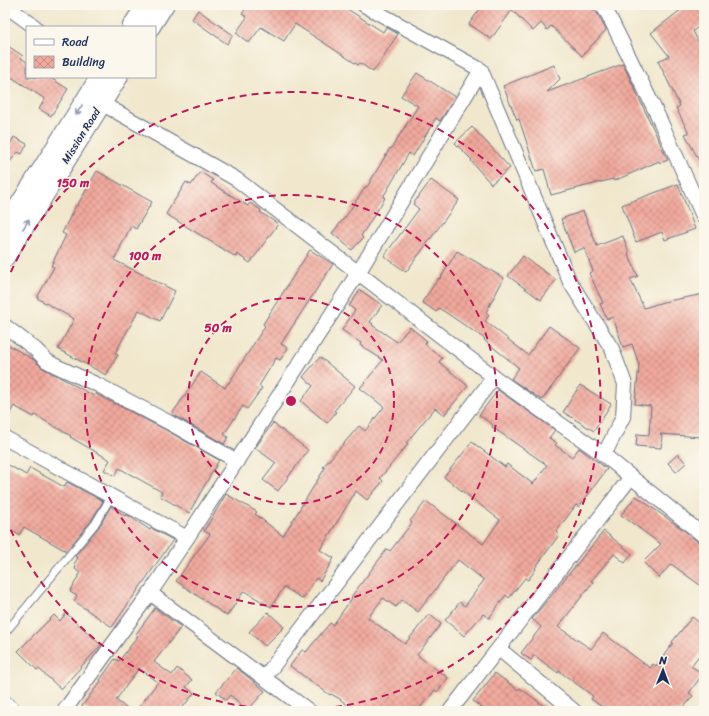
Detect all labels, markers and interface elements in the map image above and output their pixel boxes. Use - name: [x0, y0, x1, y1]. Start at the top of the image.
- legend: [26, 26, 156, 78]
- text: Road: [62, 31, 89, 53]
- text: Building: [62, 51, 105, 73]
- street label: Mission Road: [56, 103, 106, 168]
- one-way arrow: [75, 104, 83, 115]
- text: 150 m: [57, 172, 90, 194]
- one-way arrow: [22, 218, 30, 230]
- text: 100 m: [129, 245, 162, 267]
- text: 50 m: [204, 317, 232, 339]
- centre of rings: [284, 394, 298, 408]
- north arrow: [643, 650, 683, 690]
- text: N: [658, 651, 668, 670]

